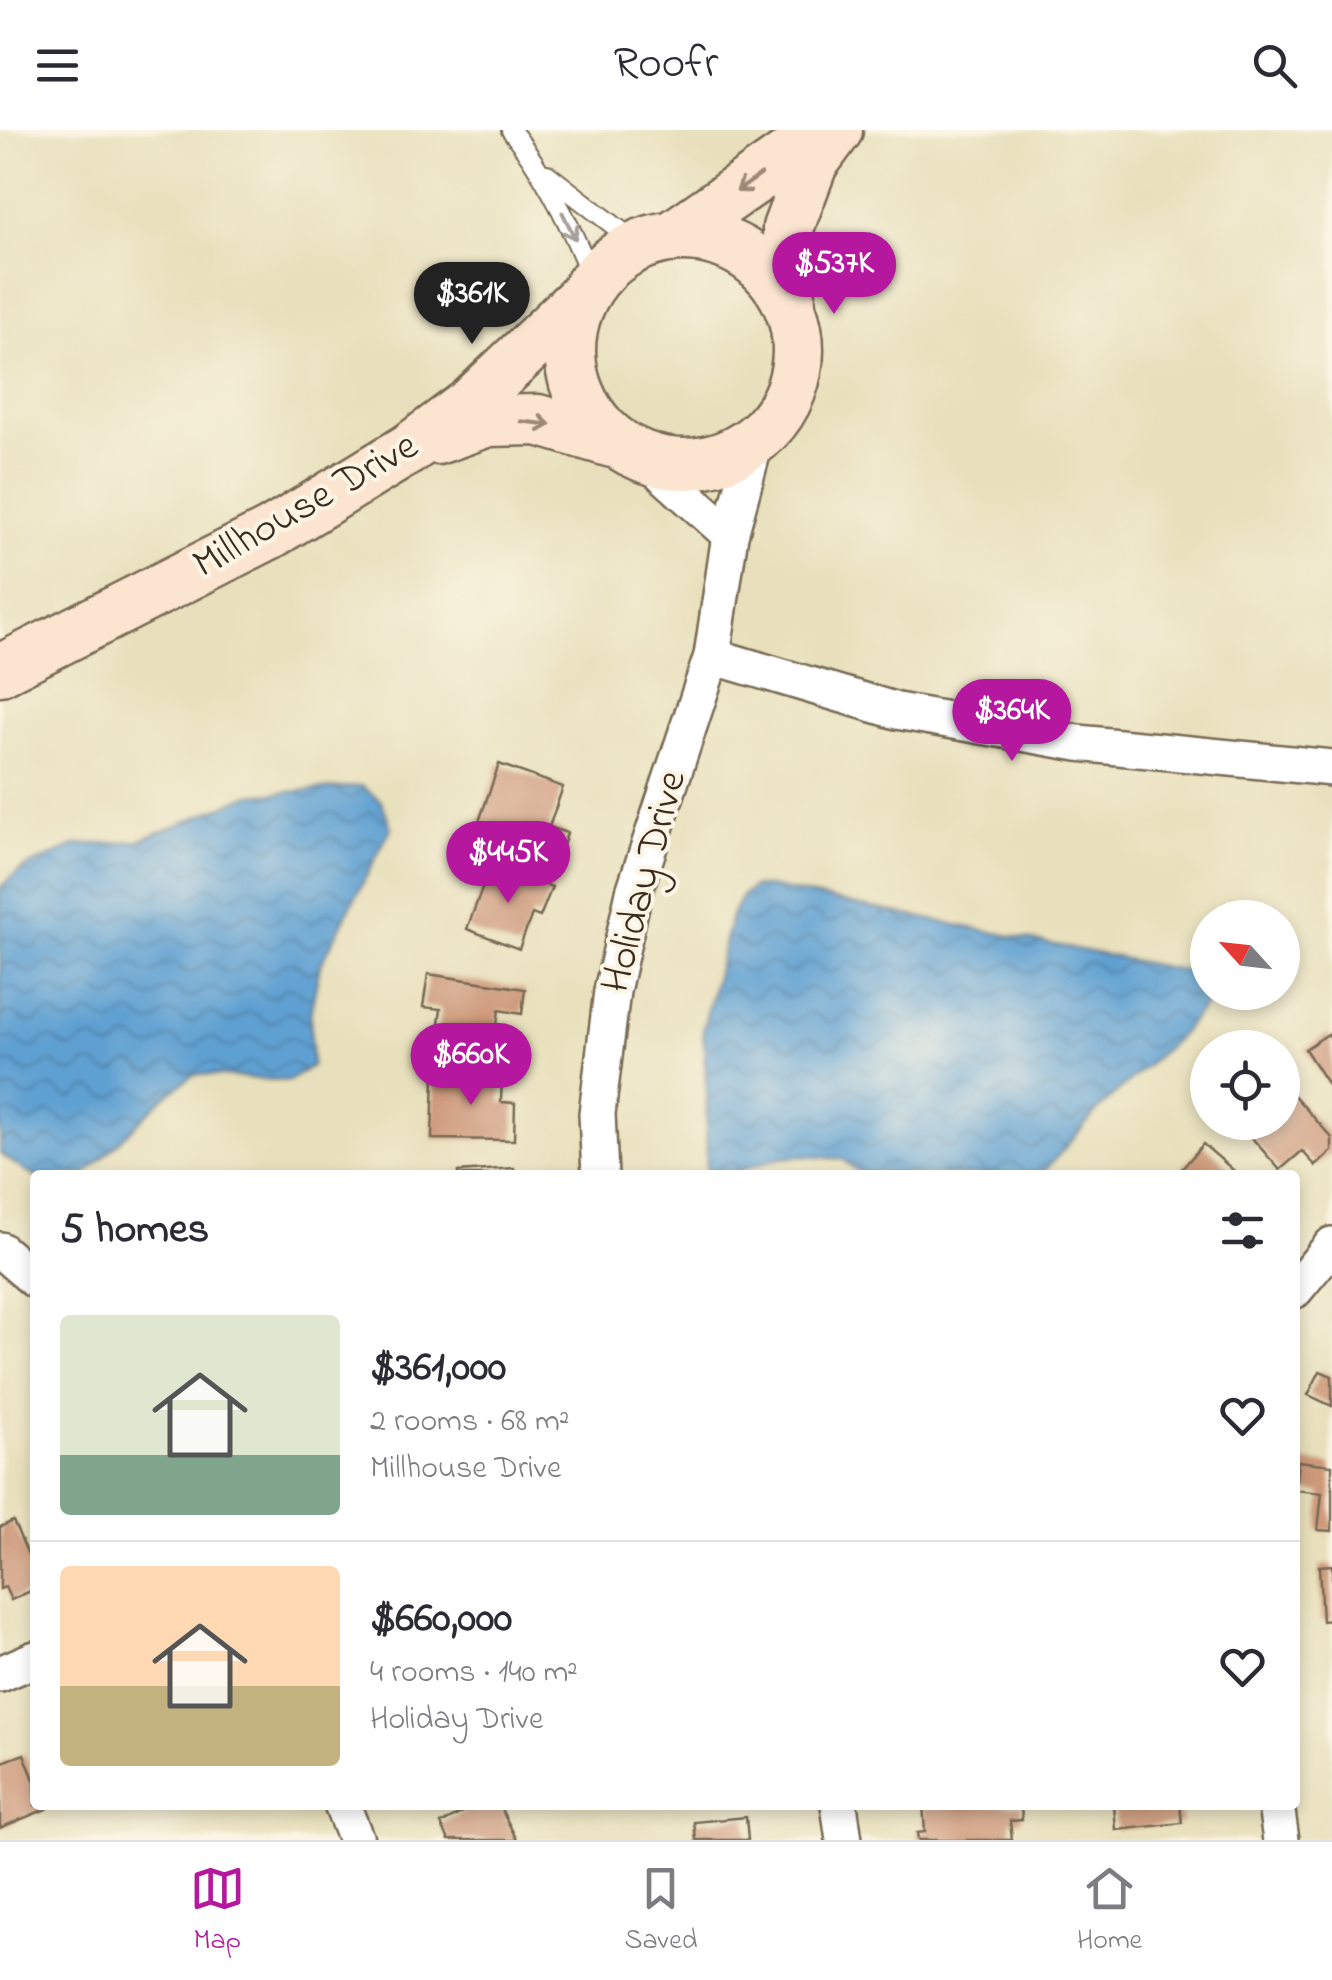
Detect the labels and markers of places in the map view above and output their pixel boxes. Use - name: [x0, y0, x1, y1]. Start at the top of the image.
- pin: $537K: [764, 232, 904, 317]
- pin: $361K: [402, 262, 542, 347]
- pin: $364K: [942, 679, 1082, 764]
- pin: $445K: [438, 821, 578, 906]
- pin: $660K: [401, 1023, 541, 1108]

